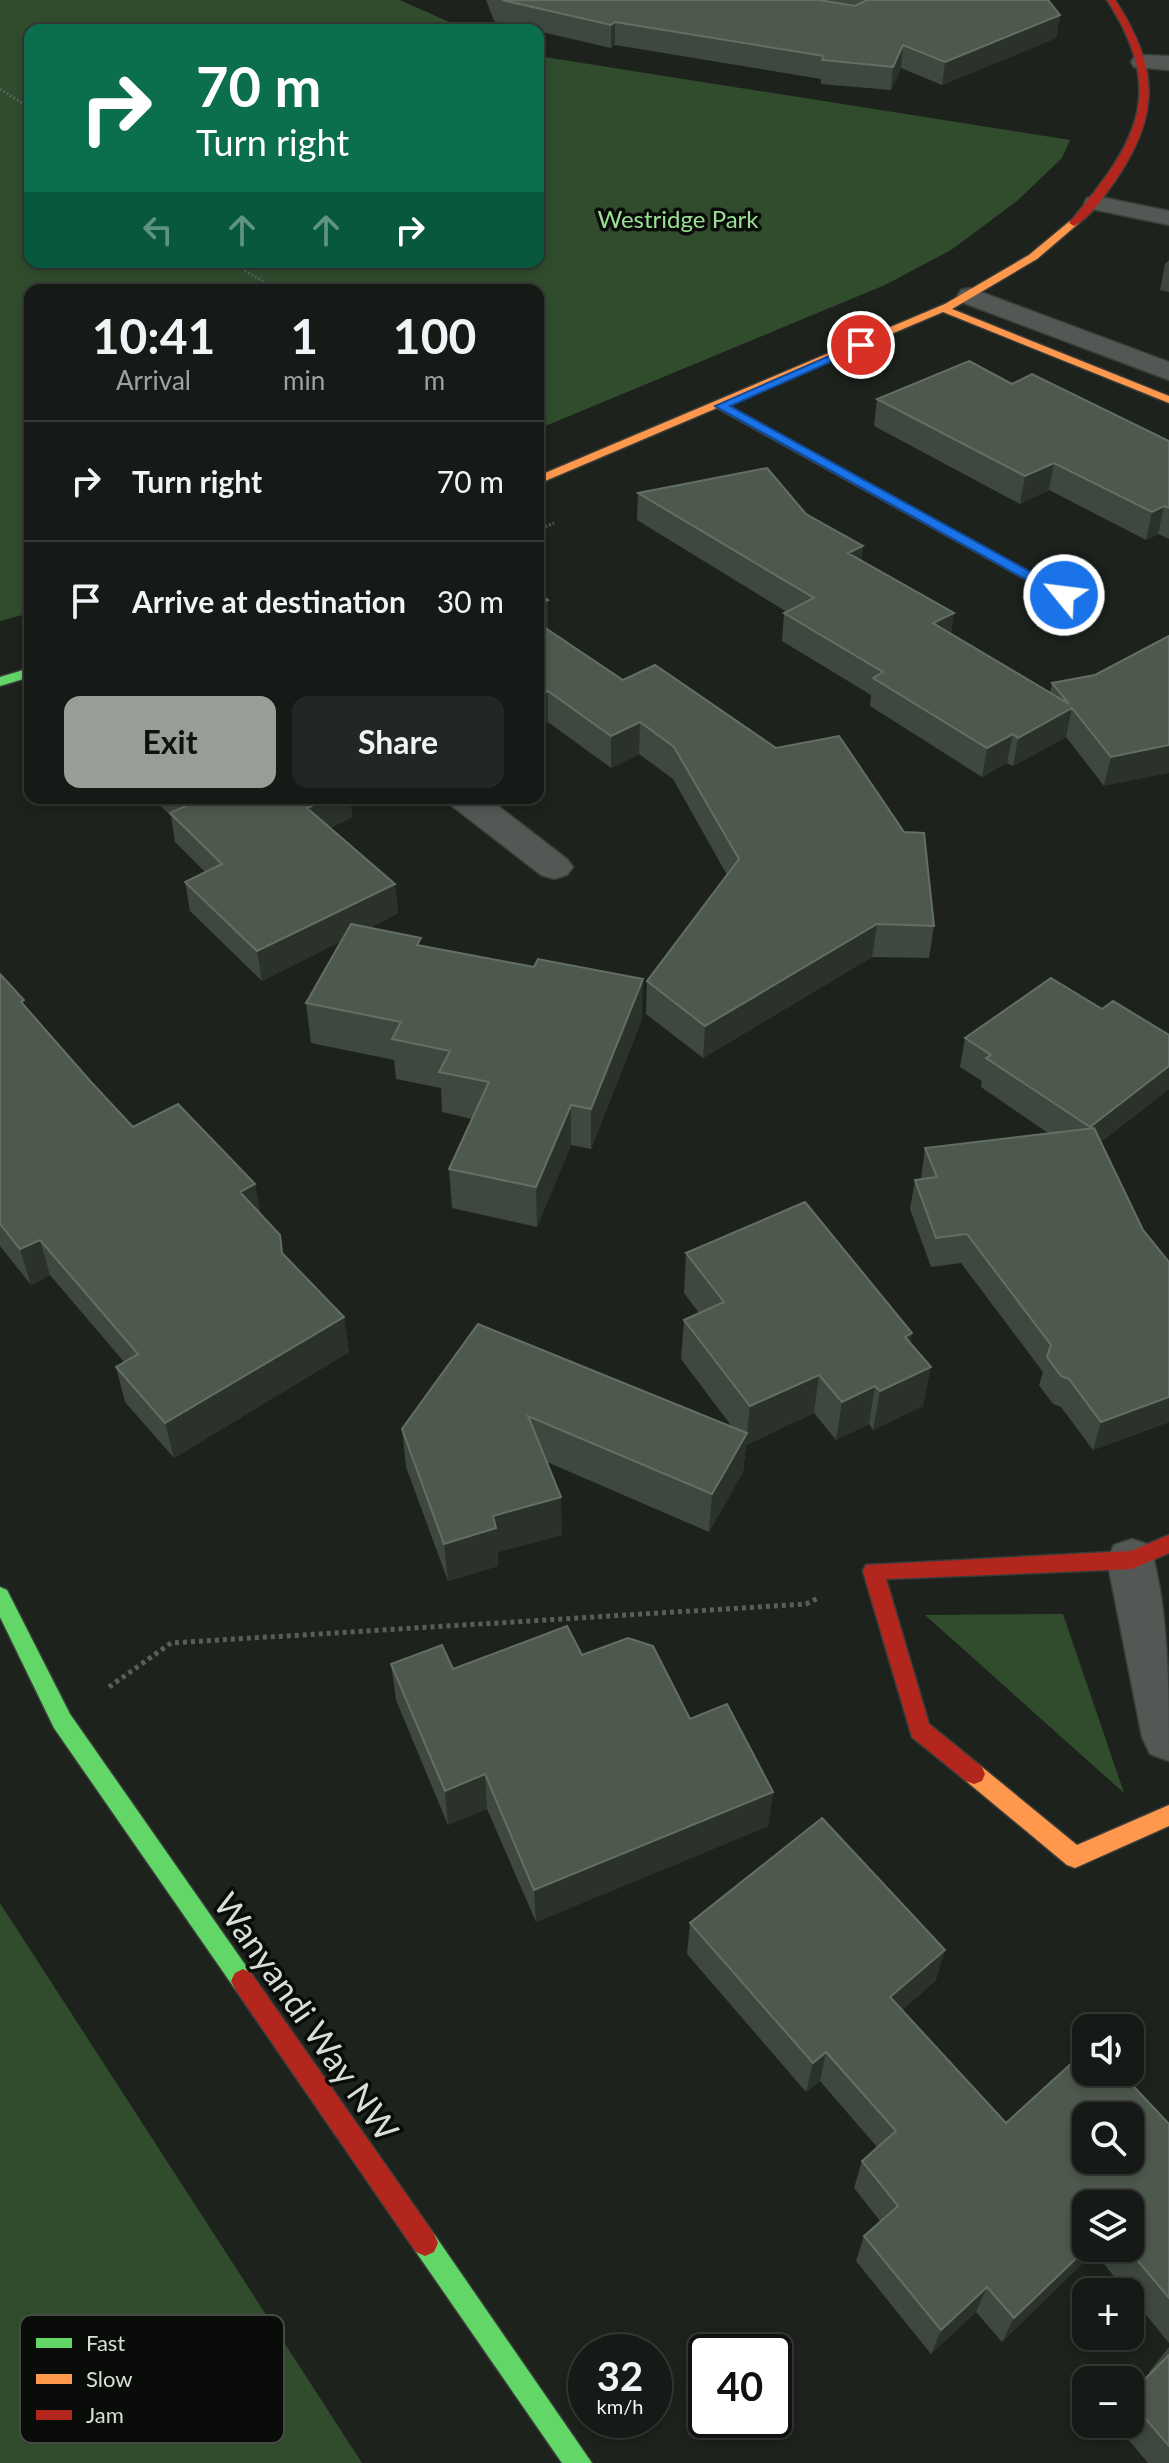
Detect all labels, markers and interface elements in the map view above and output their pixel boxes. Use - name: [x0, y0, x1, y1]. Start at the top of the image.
- text: 70 m: [196, 52, 321, 119]
- icon: right: [64, 56, 168, 160]
- text: Turn right: [196, 120, 349, 164]
- park label: Westridge Park: [597, 204, 759, 233]
- icon: left: [136, 208, 180, 252]
- icon: ahead: [220, 208, 264, 252]
- icon: ahead: [304, 208, 348, 252]
- icon: right: [388, 208, 432, 252]
- text: 10:41: [92, 307, 215, 364]
- text: 1: [290, 307, 318, 364]
- text: 100: [393, 307, 476, 364]
- pin: [827, 311, 895, 379]
- icon: arrive: [839, 323, 883, 367]
- text: Arrival: [116, 364, 191, 396]
- text: min: [283, 364, 325, 396]
- text: m: [424, 364, 445, 396]
- icon: right: [64, 459, 108, 503]
- text: Turn right: [132, 463, 262, 499]
- text: 70 m: [437, 463, 504, 499]
- position arrow: [1022, 553, 1106, 637]
- icon: arrive: [64, 579, 108, 623]
- text: Arrive at destination: [132, 583, 406, 619]
- text: 30 m: [437, 583, 504, 619]
- button: Exit: [64, 696, 276, 788]
- button: Share: [292, 696, 504, 788]
- street label: Wanyandi Way NW: [206, 1884, 408, 2148]
- map controls: [1072, 2014, 1144, 2438]
- button: sound: [1072, 2014, 1144, 2086]
- button: search: [1072, 2102, 1144, 2174]
- button: layers: [1072, 2190, 1144, 2262]
- button: +: [1072, 2278, 1144, 2350]
- legend: [20, 2315, 284, 2443]
- text: Fast: [86, 2329, 125, 2356]
- speed limit sign: 40: [688, 2334, 792, 2438]
- text: 32: [597, 2352, 643, 2400]
- text: Slow: [86, 2365, 133, 2392]
- button: −: [1072, 2366, 1144, 2438]
- text: km/h: [597, 2394, 643, 2418]
- text: Jam: [86, 2401, 124, 2428]

